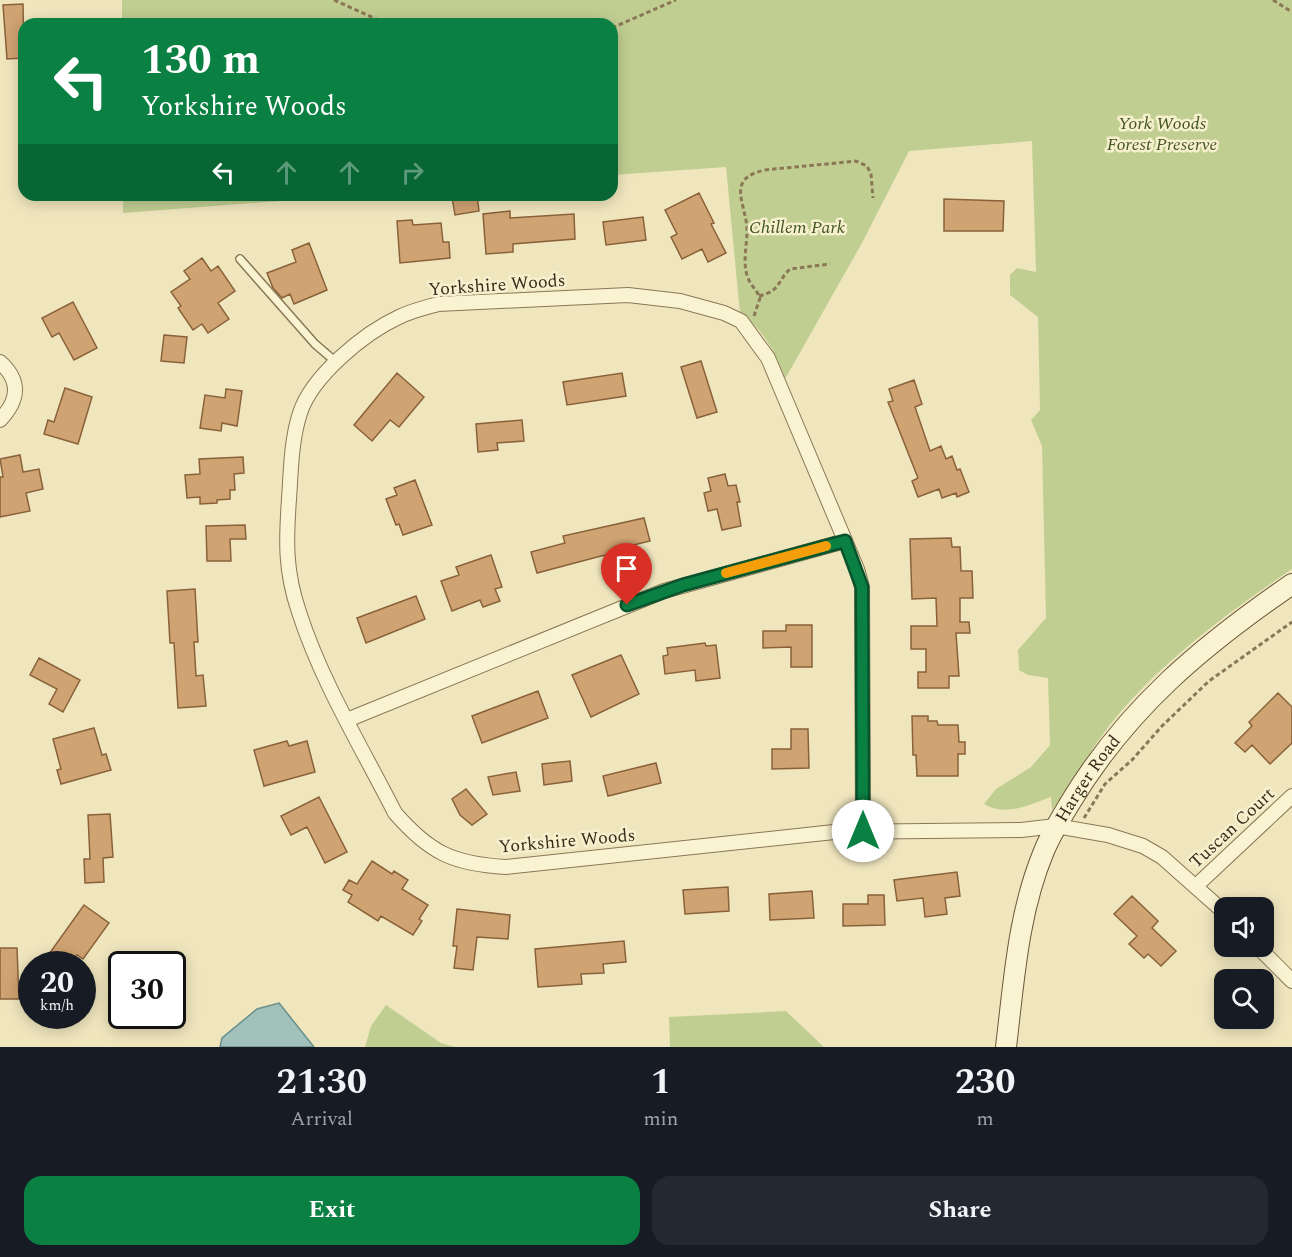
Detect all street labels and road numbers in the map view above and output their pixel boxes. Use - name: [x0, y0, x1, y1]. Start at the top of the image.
- street label: Yorkshire Woods: [428, 267, 566, 303]
- street label: Harger Road: [1048, 729, 1127, 827]
- street label: Tuscan Court: [1183, 781, 1281, 875]
- street label: Yorkshire Woods: [498, 822, 636, 860]

